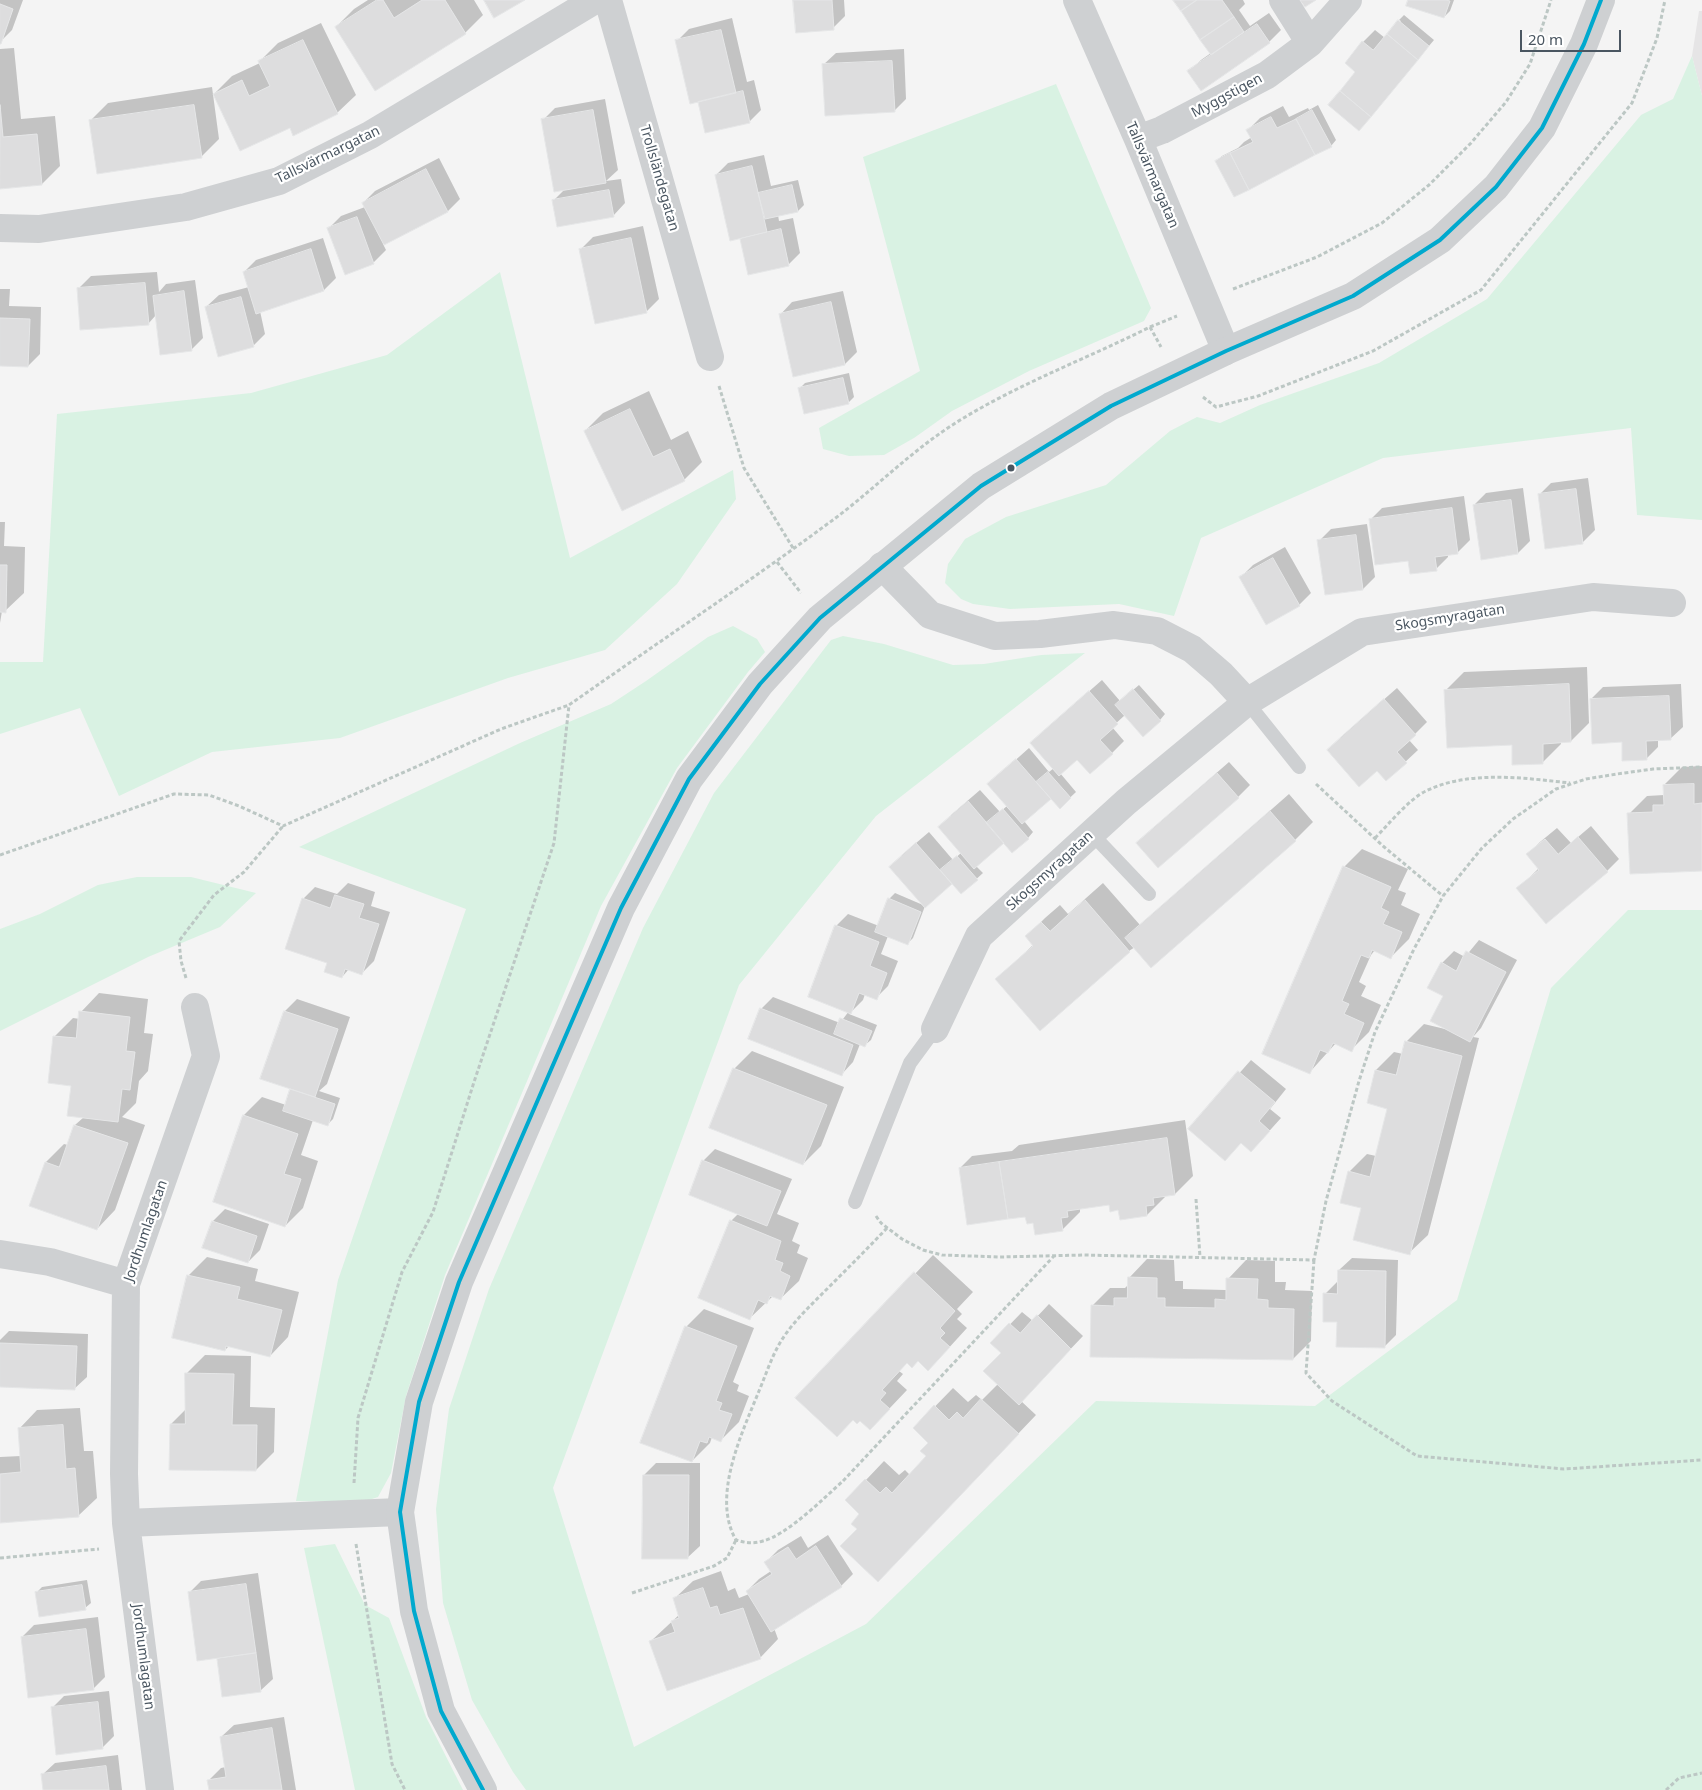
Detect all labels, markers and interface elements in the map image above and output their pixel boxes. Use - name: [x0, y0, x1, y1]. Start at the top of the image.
- scale bar: [1522, 20, 1623, 52]
- text: 20 m: [1528, 29, 1563, 49]
- street label: Myggstigen: [1189, 70, 1265, 122]
- street label: Tallsvärmargatan: [1122, 119, 1182, 231]
- street label: Tallsvärmargatan: [273, 123, 383, 187]
- street label: Trollsländegatan: [636, 123, 682, 233]
- unlabelled marker: [1006, 463, 1016, 473]
- street label: Skogsmyragatan: [1394, 601, 1506, 635]
- street label: Skogsmyragatan: [1003, 828, 1097, 914]
- street label: Jordhumlagatan: [121, 1178, 171, 1284]
- street label: Jordhumlagatan: [128, 1603, 158, 1711]

